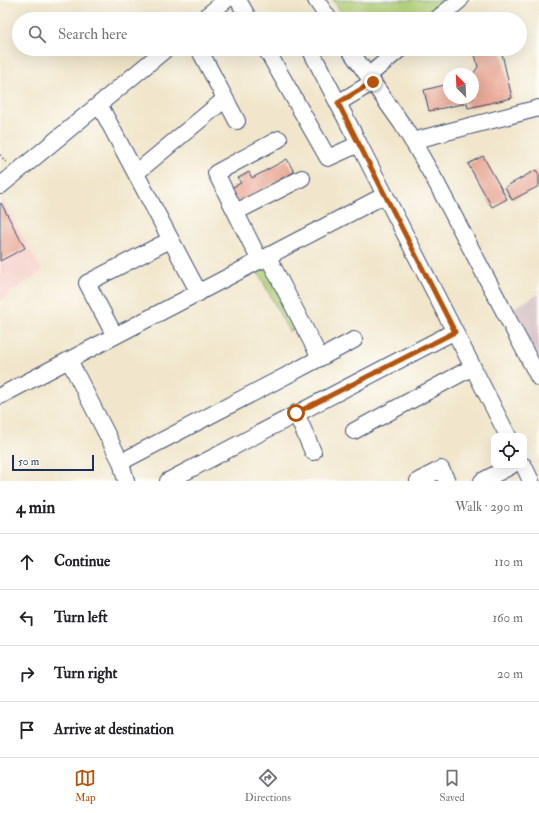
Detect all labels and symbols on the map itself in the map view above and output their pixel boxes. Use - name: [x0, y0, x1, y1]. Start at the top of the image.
- north arrow: [443, 68, 479, 104]
- route end: [364, 73, 382, 91]
- route start: [287, 404, 305, 422]
- scale bar: [12, 453, 94, 472]

